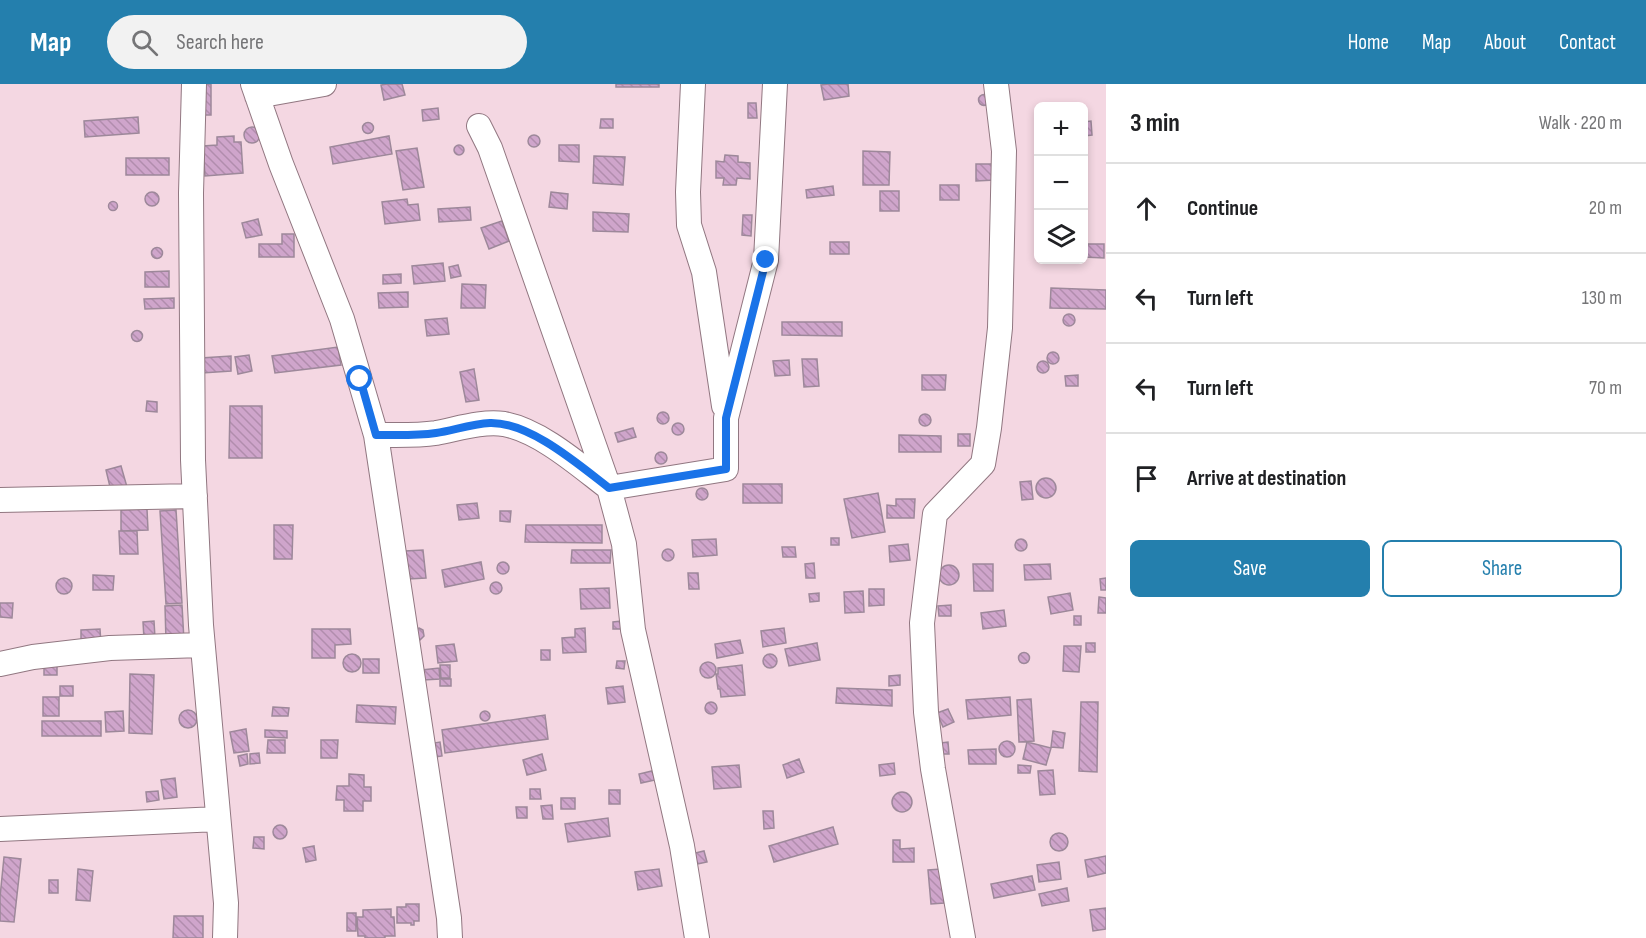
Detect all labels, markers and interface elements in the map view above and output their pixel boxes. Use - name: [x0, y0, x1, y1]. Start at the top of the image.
- search box: [107, 15, 527, 69]
- text: Map: [30, 26, 71, 59]
- icon: search: [128, 26, 161, 59]
- text: Search here: [176, 29, 264, 56]
- text: Home: [1348, 30, 1389, 55]
- text: Map: [1422, 30, 1451, 55]
- text: About: [1484, 30, 1526, 55]
- text: Contact: [1559, 30, 1616, 55]
- map controls: [1034, 102, 1088, 264]
- button: +: [1034, 102, 1088, 156]
- text: 3 min: [1130, 108, 1180, 139]
- text: Walk · 220 m: [1539, 111, 1622, 135]
- button: −: [1034, 156, 1088, 210]
- icon: ahead: [1130, 192, 1163, 225]
- text: Continue: [1187, 195, 1258, 222]
- text: 20 m: [1589, 196, 1622, 220]
- button: layers: [1034, 210, 1088, 264]
- route end: [752, 246, 778, 272]
- icon: left: [1130, 282, 1163, 315]
- text: Turn left: [1187, 285, 1253, 312]
- text: 130 m: [1582, 286, 1622, 310]
- route start: [346, 365, 372, 391]
- icon: left: [1130, 372, 1163, 405]
- text: Turn left: [1187, 375, 1253, 402]
- text: 70 m: [1589, 376, 1622, 400]
- icon: arrive: [1130, 462, 1163, 495]
- text: Arrive at destination: [1187, 465, 1346, 492]
- button: Save: [1130, 540, 1370, 597]
- button: Share: [1382, 540, 1622, 597]

